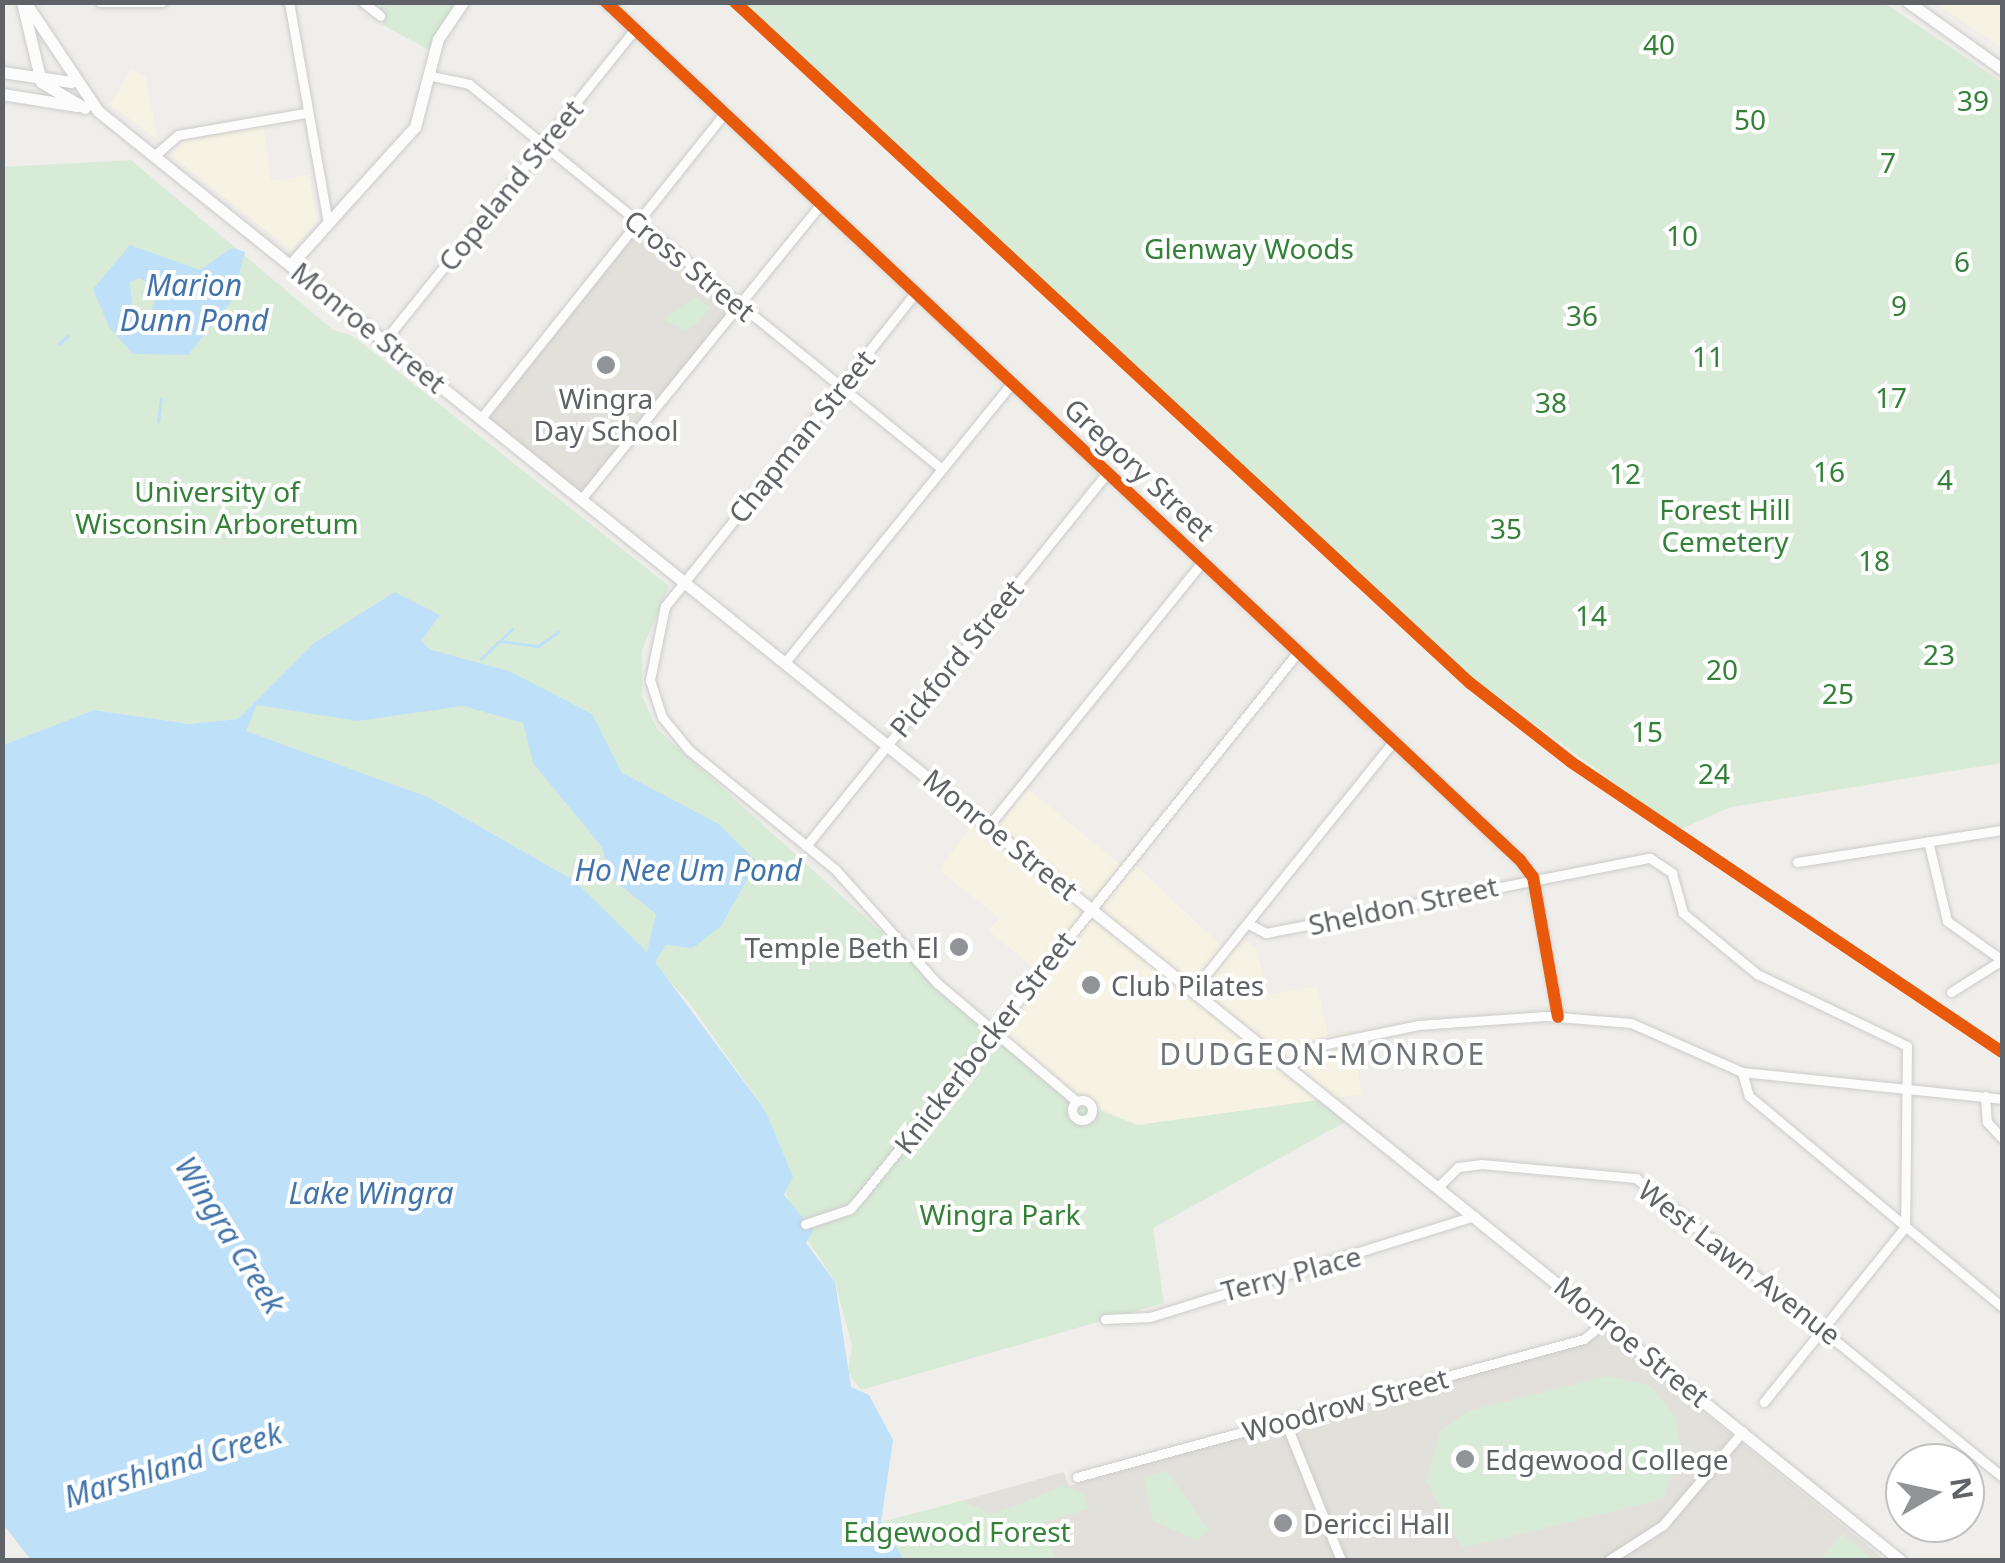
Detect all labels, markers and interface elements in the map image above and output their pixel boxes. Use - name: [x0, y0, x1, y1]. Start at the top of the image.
- park label: 40: [1643, 27, 1675, 61]
- park label: 39: [1957, 83, 1989, 117]
- street label: Copeland Street: [431, 93, 589, 277]
- park label: 50: [1734, 102, 1766, 136]
- park label: 7: [1880, 145, 1896, 179]
- street label: Cross Street: [618, 202, 762, 328]
- park label: 10: [1666, 218, 1698, 252]
- park label: Glenway Woods: [1144, 231, 1354, 265]
- park label: 6: [1954, 244, 1970, 278]
- street label: Monroe Street: [285, 255, 453, 399]
- water label: Marion Dunn Pond: [120, 267, 268, 338]
- park label: 9: [1891, 288, 1907, 322]
- park label: 36: [1566, 298, 1598, 332]
- park label: 11: [1692, 339, 1724, 373]
- street label: Chapman Street: [721, 343, 881, 529]
- marker: Wingra Day School: [595, 354, 617, 376]
- park label: 17: [1875, 380, 1907, 414]
- place label: Wingra Day School: [534, 381, 678, 447]
- park label: 38: [1535, 385, 1567, 419]
- street label: Gregory Street: [1058, 391, 1222, 547]
- park label: 16: [1813, 454, 1845, 488]
- park label: 12: [1609, 456, 1641, 490]
- park label: 4: [1937, 462, 1953, 496]
- park label: University of Wisconsin Arboretum: [75, 474, 359, 540]
- park label: Forest Hill Cemetery: [1659, 492, 1791, 558]
- park label: 35: [1490, 511, 1522, 545]
- park label: 18: [1858, 543, 1890, 577]
- street label: Pickford Street: [882, 573, 1030, 743]
- park label: 14: [1575, 598, 1607, 632]
- park label: 23: [1923, 637, 1955, 671]
- park label: 20: [1706, 652, 1738, 686]
- park label: 25: [1822, 676, 1854, 710]
- park label: 15: [1631, 714, 1663, 748]
- park label: 24: [1698, 756, 1730, 790]
- street label: Monroe Street: [917, 762, 1085, 906]
- water label: Ho Nee Um Pond: [574, 852, 802, 888]
- street label: Sheldon Street: [1305, 869, 1501, 941]
- street label: Knickerbocker Street: [887, 924, 1081, 1160]
- place label: Temple Beth El: [744, 930, 939, 964]
- marker: Temple Beth El: [948, 936, 970, 958]
- place label: Club Pilates: [1111, 968, 1264, 1002]
- marker: Club Pilates: [1080, 974, 1102, 996]
- district label: DUDGEON-MONROE: [1159, 1036, 1487, 1072]
- water label: Wingra Creek: [168, 1150, 292, 1320]
- street label: West Lawn Avenue: [1632, 1173, 1848, 1351]
- water label: Lake Wingra: [289, 1175, 453, 1211]
- park label: Wingra Park: [920, 1197, 1080, 1231]
- street label: Terry Place: [1217, 1238, 1365, 1308]
- street label: Monroe Street: [1548, 1269, 1716, 1413]
- street label: Woodrow Street: [1239, 1360, 1451, 1448]
- water label: Marshland Creek: [60, 1415, 286, 1515]
- place label: Edgewood College: [1485, 1442, 1729, 1476]
- north arrow: [1885, 1443, 1985, 1543]
- marker: Edgewood College: [1454, 1448, 1476, 1470]
- text: N: [1942, 1474, 1983, 1503]
- place label: Dericci Hall: [1303, 1506, 1450, 1540]
- marker: Dericci Hall: [1272, 1512, 1294, 1534]
- park label: Edgewood Forest: [843, 1514, 1071, 1548]

